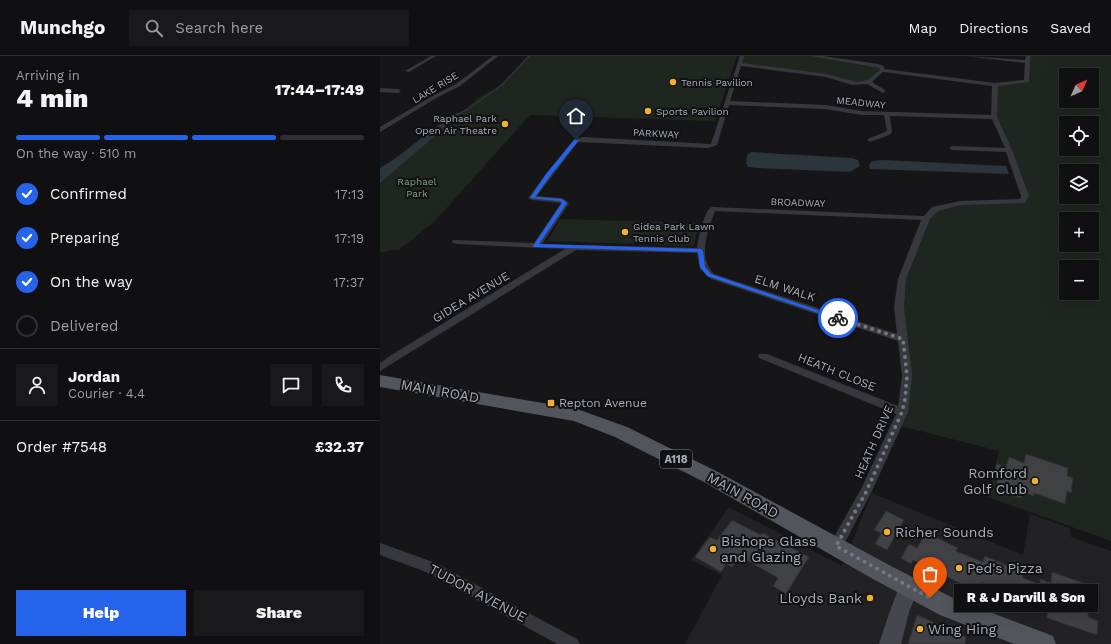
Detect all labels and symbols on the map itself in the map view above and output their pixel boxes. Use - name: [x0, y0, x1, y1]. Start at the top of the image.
- north arrow: [1059, 68, 1099, 108]
- street label: LAKE RISE: [410, 69, 460, 105]
- marker: Tennis Pavilion: [668, 77, 678, 87]
- place label: Tennis Pavilion: [681, 77, 753, 88]
- street label: MEADWAY: [836, 94, 886, 111]
- pin: [559, 99, 593, 140]
- marker: Sports Pavilion: [643, 106, 653, 116]
- place label: Sports Pavilion: [656, 106, 729, 117]
- place label: Raphael Park Open Air Theatre: [415, 113, 497, 136]
- marker: Raphael Park Open Air Theatre: [500, 119, 510, 129]
- street label: PARKWAY: [633, 127, 680, 140]
- park label: Raphael Park: [397, 176, 437, 199]
- street label: BROADWAY: [770, 196, 826, 209]
- place label: Gidea Park Lawn Tennis Club: [633, 221, 715, 244]
- marker: Gidea Park Lawn Tennis Club: [620, 227, 630, 237]
- street label: GIDEA AVENUE: [430, 268, 512, 325]
- street label: ELM WALK: [753, 272, 817, 304]
- courier: [818, 298, 858, 338]
- street label: HEATH CLOSE: [796, 350, 878, 394]
- street label: MAIN ROAD: [400, 376, 480, 406]
- place label: Repton Avenue: [559, 396, 647, 410]
- marker: Repton Avenue: [546, 398, 556, 408]
- street label: HEATH DRIVE: [852, 403, 897, 481]
- road number: A118: [660, 450, 692, 468]
- place label: Romford Golf Club: [963, 465, 1027, 497]
- street label: MAIN ROAD: [705, 469, 781, 521]
- marker: Romford Golf Club: [1030, 476, 1040, 486]
- place label: Richer Sounds: [895, 524, 994, 540]
- marker: Richer Sounds: [882, 527, 892, 537]
- place label: Bishops Glass and Glazing: [721, 533, 816, 565]
- marker: Bishops Glass and Glazing: [708, 544, 718, 554]
- pin: [913, 557, 947, 598]
- place label: Ped's Pizza: [967, 560, 1043, 576]
- street label: TUDOR AVENUE: [427, 561, 529, 625]
- marker: Ped's Pizza: [954, 563, 964, 573]
- callout: R & J Darvill & Son: [954, 584, 1098, 612]
- place label: Lloyds Bank: [779, 590, 862, 606]
- marker: Lloyds Bank: [865, 593, 875, 603]
- place label: Wing Hing: [928, 621, 997, 637]
- marker: Wing Hing: [915, 624, 925, 634]

